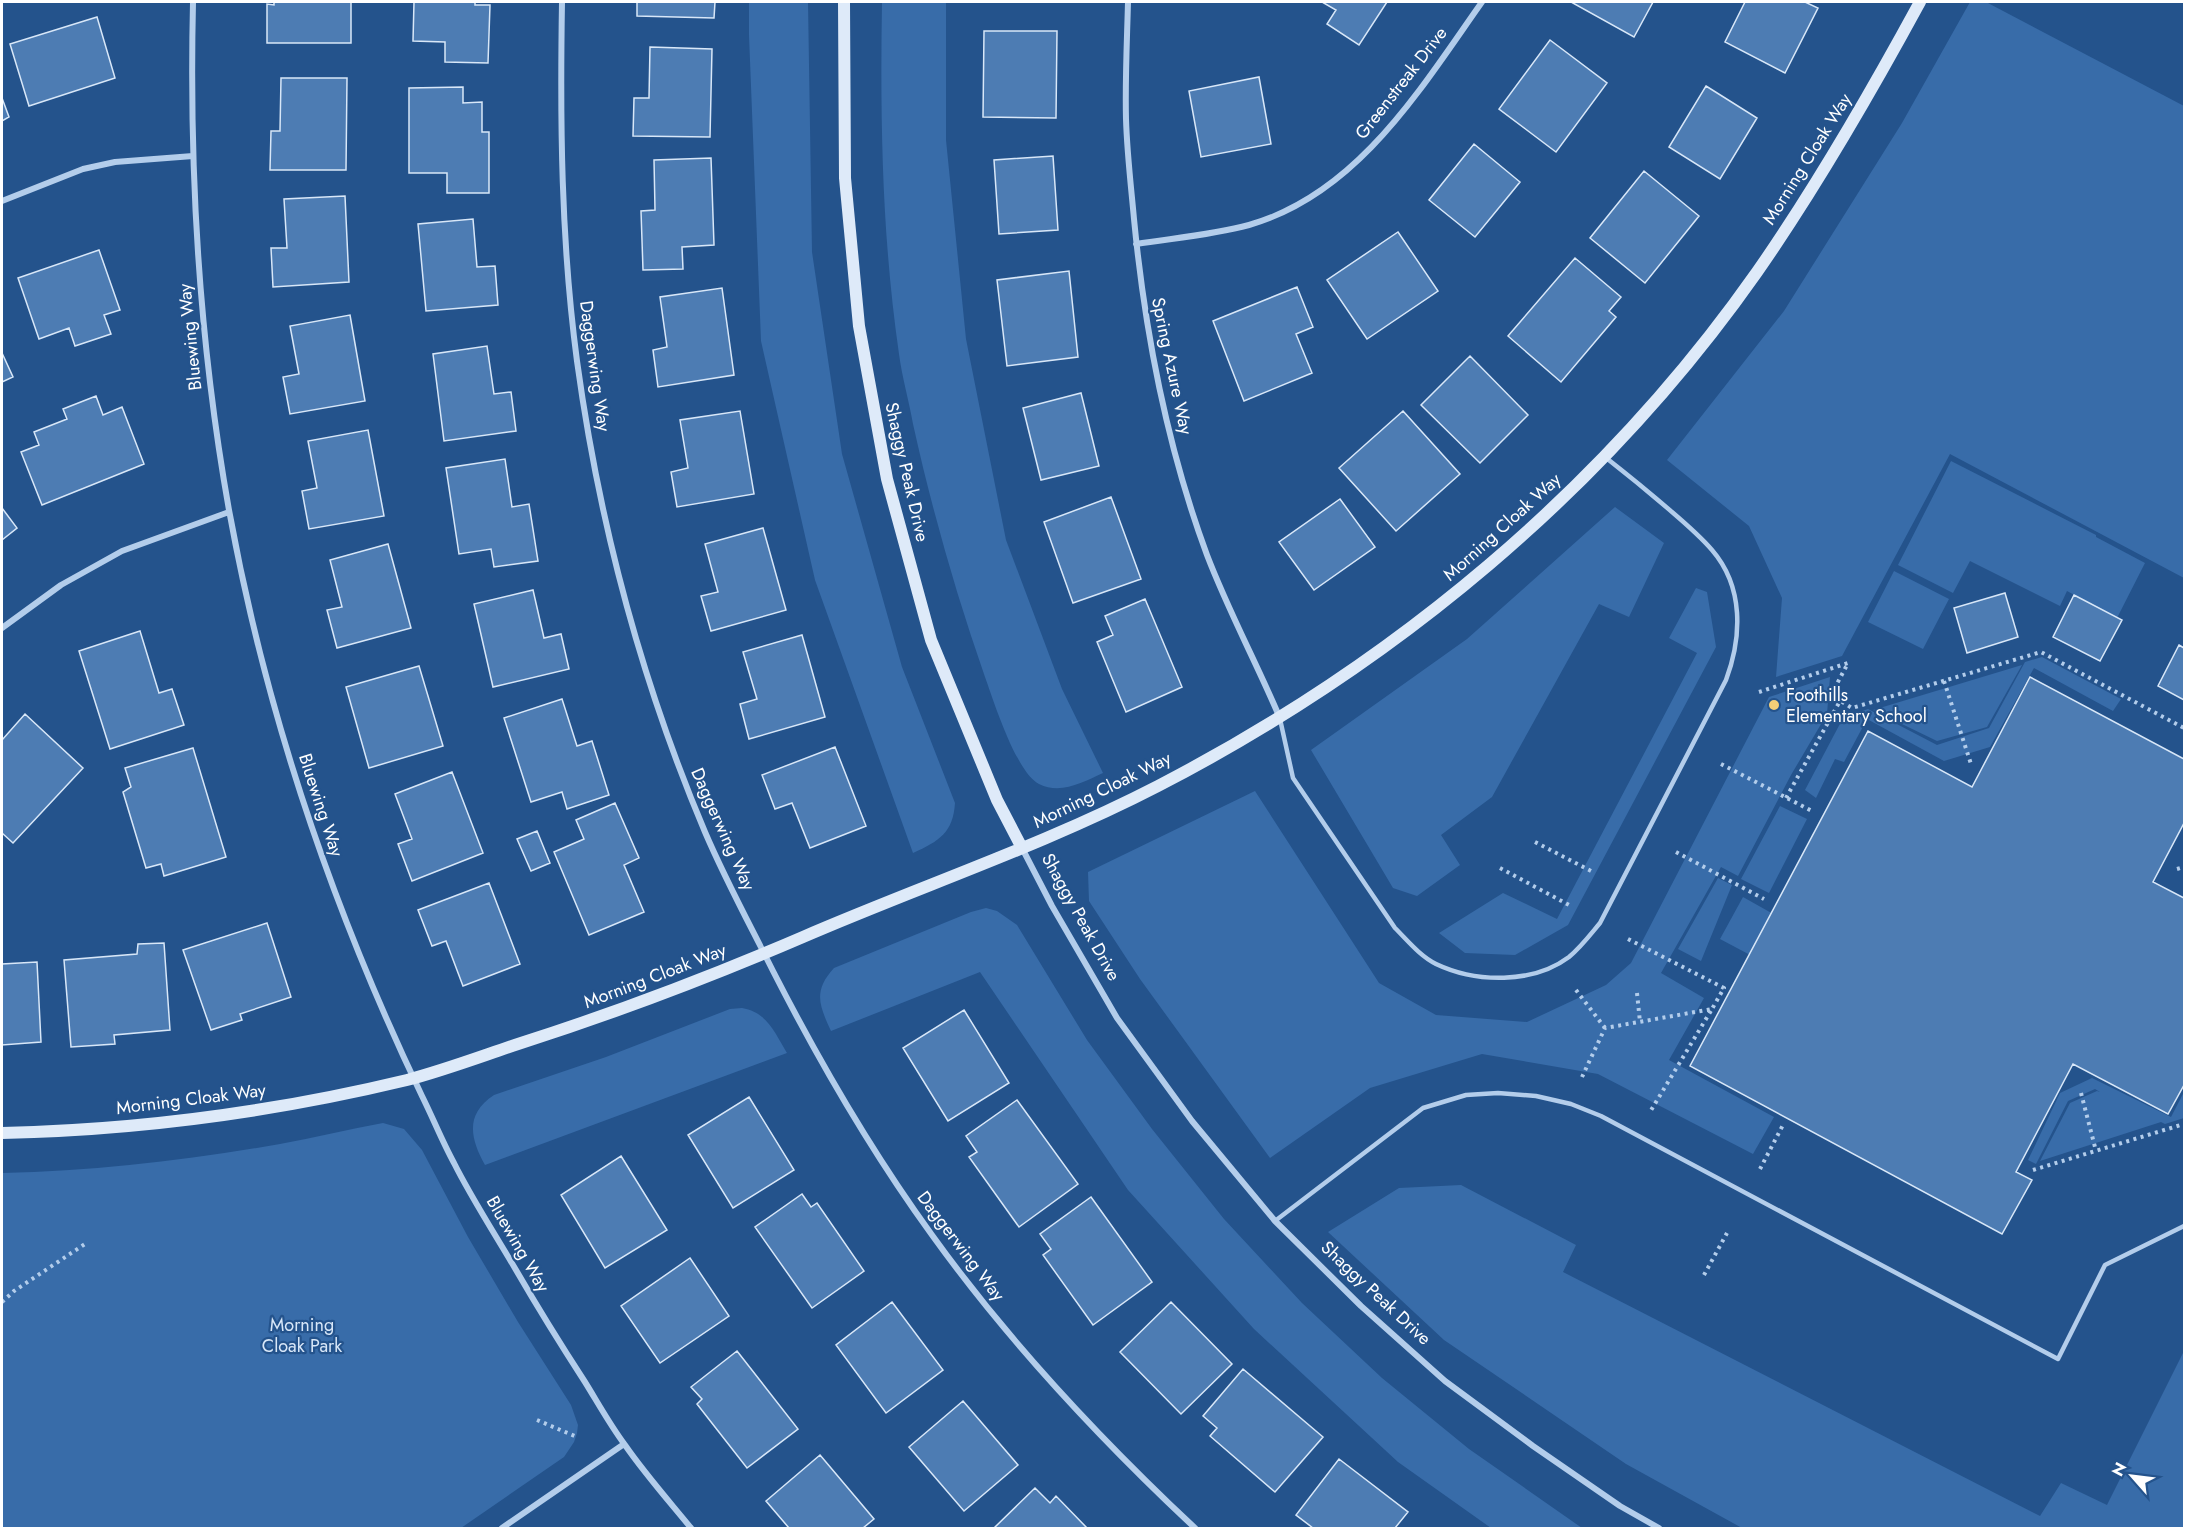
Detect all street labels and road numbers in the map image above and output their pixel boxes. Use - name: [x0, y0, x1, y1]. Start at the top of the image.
- street label: Greenstreak Drive: [1349, 21, 1453, 145]
- street label: Morning Cloak Way: [1756, 88, 1858, 230]
- street label: Bluewing Way: [171, 282, 209, 392]
- street label: Spring Azure Way: [1145, 295, 1199, 437]
- street label: Daggerwing Way: [573, 299, 617, 433]
- street label: Shaggy Peak Drive: [878, 400, 936, 544]
- street label: Morning Cloak Way: [1437, 467, 1567, 587]
- street label: Morning Cloak Way: [1029, 745, 1175, 835]
- street label: Bluewing Way: [292, 750, 350, 860]
- street label: Daggerwing Way: [684, 763, 762, 895]
- street label: Shaggy Peak Drive: [1035, 848, 1127, 986]
- street label: Morning Cloak Way: [580, 937, 730, 1015]
- street label: Morning Cloak Way: [115, 1077, 267, 1121]
- street label: Daggerwing Way: [911, 1185, 1011, 1307]
- street label: Bluewing Way: [480, 1191, 556, 1297]
- street label: Shaggy Peak Drive: [1315, 1235, 1437, 1351]

